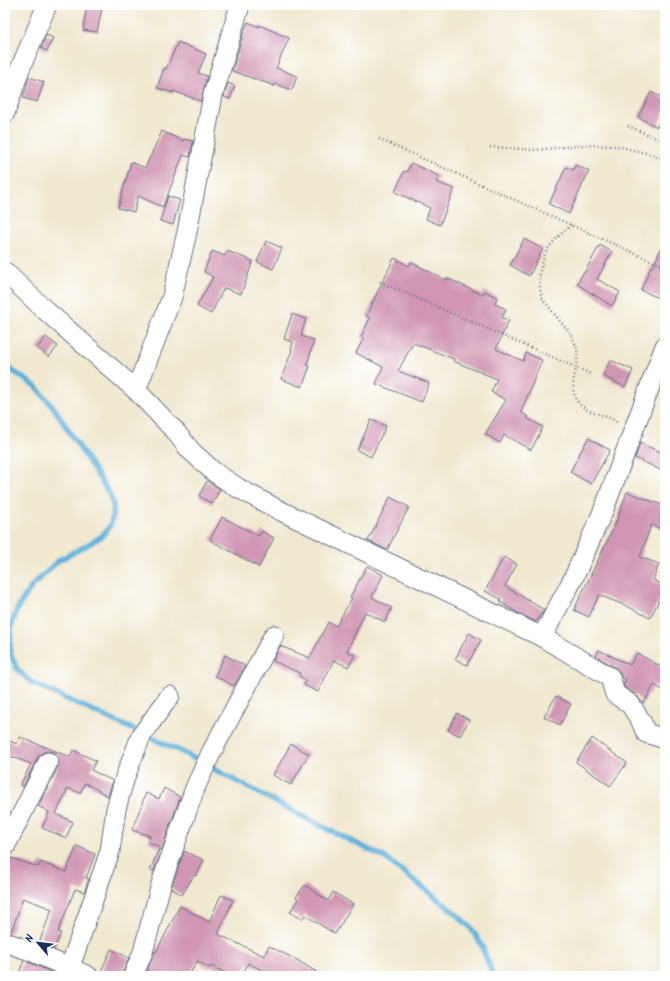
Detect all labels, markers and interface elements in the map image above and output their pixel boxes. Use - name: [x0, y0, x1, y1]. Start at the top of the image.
- north arrow: [18, 923, 58, 963]
- text: N: [20, 931, 40, 946]

